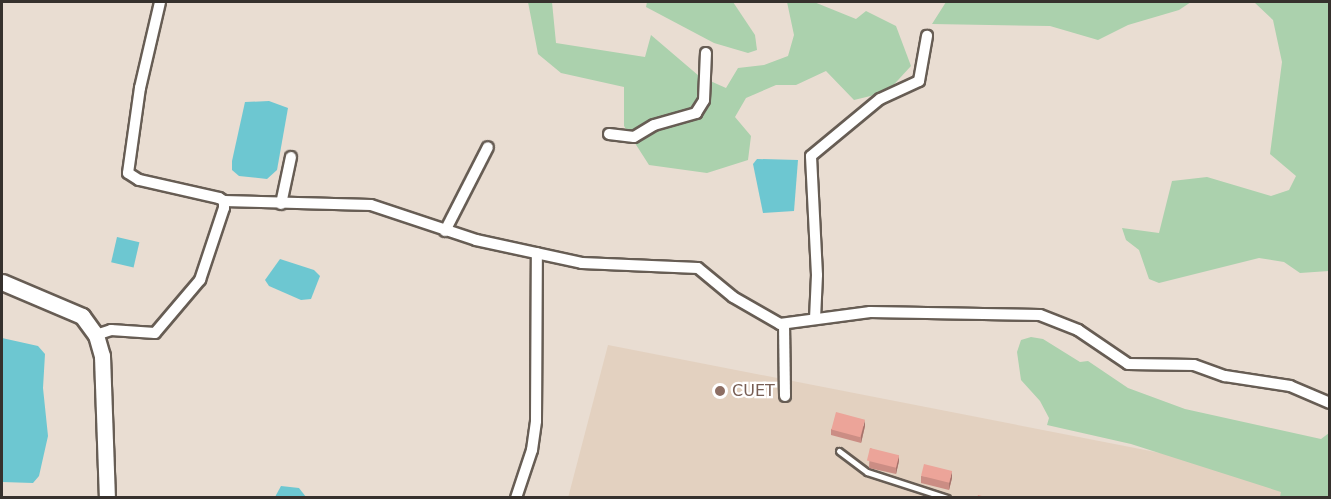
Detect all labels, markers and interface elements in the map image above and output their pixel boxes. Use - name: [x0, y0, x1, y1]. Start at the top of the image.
- place label: CUET: [732, 381, 775, 401]
- marker: CUET: [713, 384, 727, 398]

